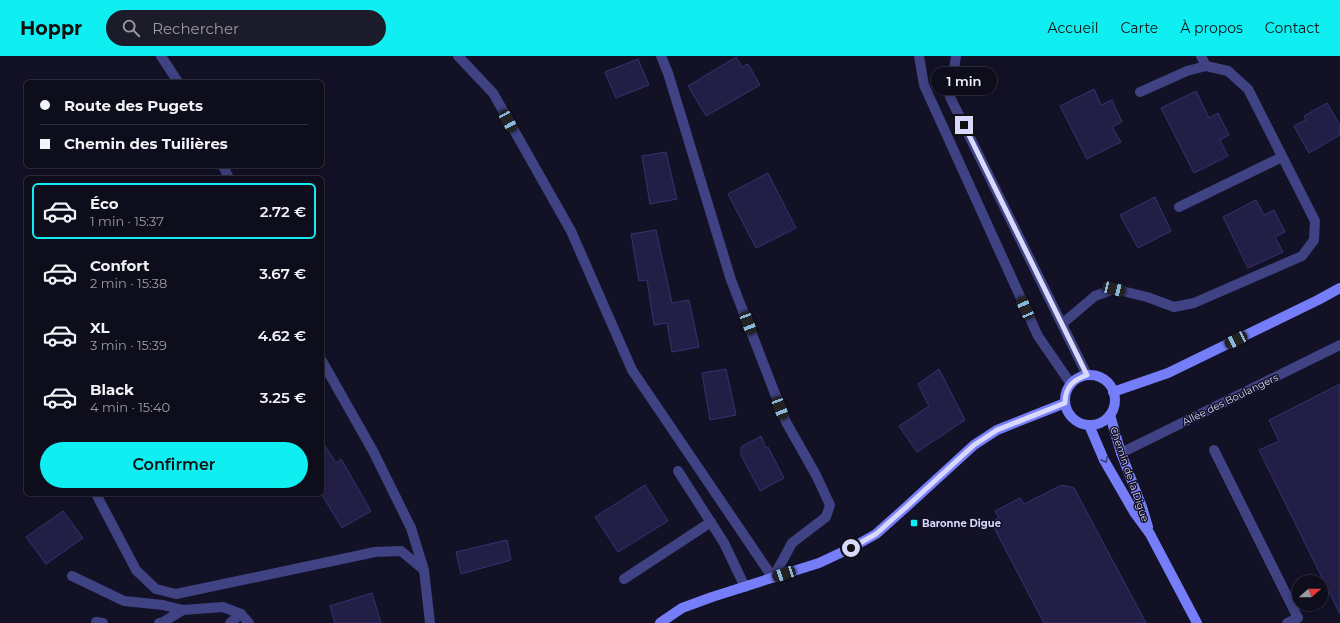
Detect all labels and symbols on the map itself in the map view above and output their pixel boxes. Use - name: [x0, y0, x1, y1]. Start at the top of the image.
- callout: 1 min: [931, 67, 997, 95]
- car: [497, 108, 519, 134]
- route end: [955, 116, 973, 134]
- car: [1101, 280, 1127, 298]
- car: [1015, 295, 1035, 321]
- car: [738, 310, 758, 336]
- car: [1223, 329, 1249, 351]
- street label: Allée des Boulangers: [1180, 370, 1280, 428]
- car: [770, 395, 790, 421]
- street label: Chemin de la Digue: [1107, 425, 1152, 523]
- one-way arrow: [1100, 456, 1108, 463]
- place label: Baronne Digue: [922, 517, 1001, 530]
- marker: Baronne Digue: [909, 518, 919, 528]
- route start: [842, 539, 860, 557]
- car: [771, 565, 797, 583]
- north arrow: [1292, 575, 1328, 611]

